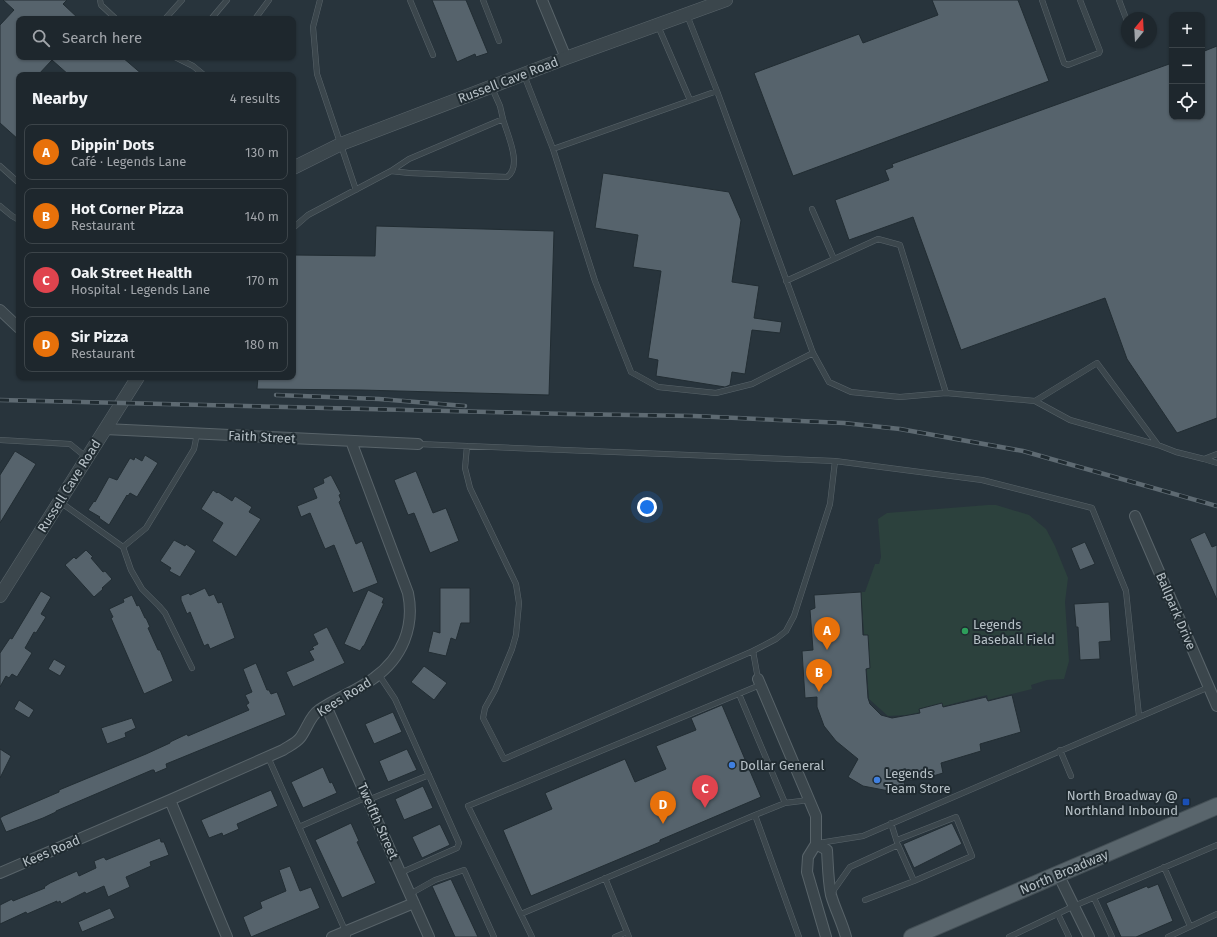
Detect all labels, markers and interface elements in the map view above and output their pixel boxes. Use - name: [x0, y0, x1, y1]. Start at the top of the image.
- north arrow: [1121, 12, 1157, 48]
- map controls: [1169, 12, 1205, 120]
- button: +: [1169, 12, 1205, 48]
- search box: [16, 16, 296, 60]
- icon: search: [30, 27, 52, 49]
- text: Search here: [62, 29, 142, 47]
- button: −: [1169, 48, 1205, 84]
- street label: Russell Cave Road: [456, 54, 560, 106]
- button: locate: [1169, 84, 1205, 120]
- text: Nearby: [32, 88, 87, 109]
- text: 4 results: [230, 91, 280, 106]
- text: Dippin' Dots: [71, 136, 154, 154]
- text: A: [42, 145, 50, 160]
- text: 130 m: [245, 145, 279, 160]
- text: Café · Legends Lane: [71, 154, 186, 169]
- text: Hot Corner Pizza: [71, 200, 184, 218]
- text: B: [42, 209, 50, 224]
- text: 140 m: [245, 209, 279, 224]
- text: Restaurant: [71, 218, 135, 233]
- text: Oak Street Health: [71, 264, 192, 282]
- text: C: [42, 273, 50, 288]
- text: 170 m: [246, 273, 279, 288]
- text: Hospital · Legends Lane: [71, 282, 210, 297]
- text: Sir Pizza: [71, 328, 128, 346]
- text: D: [42, 337, 50, 352]
- text: 180 m: [244, 337, 279, 352]
- text: Restaurant: [71, 346, 135, 361]
- street label: Faith Street: [228, 428, 296, 446]
- street label: Russell Cave Road: [34, 437, 104, 535]
- your location: [637, 497, 657, 517]
- street label: Ballpark Drive: [1153, 570, 1199, 652]
- pin: A: [814, 617, 840, 650]
- place label: Legends Baseball Field: [973, 617, 1055, 647]
- marker: Legends Baseball Field: [960, 626, 970, 636]
- pin: B: [806, 659, 832, 692]
- street label: Kees Road: [314, 674, 374, 720]
- place label: Dollar General: [740, 758, 825, 773]
- marker: Dollar General: [727, 760, 737, 770]
- place label: Legends Team Store: [885, 766, 951, 796]
- pin: C: [692, 775, 718, 808]
- marker: Legends Team Store: [872, 775, 882, 785]
- street label: Twelfth Street: [354, 781, 402, 862]
- place label: North Broadway @ Northland Inbound: [1065, 788, 1178, 818]
- pin: D: [650, 791, 676, 824]
- marker: North Broadway @ Northland Inbound: [1181, 797, 1191, 807]
- street label: Kees Road: [20, 832, 82, 870]
- street label: North Broadway: [1018, 846, 1111, 897]

